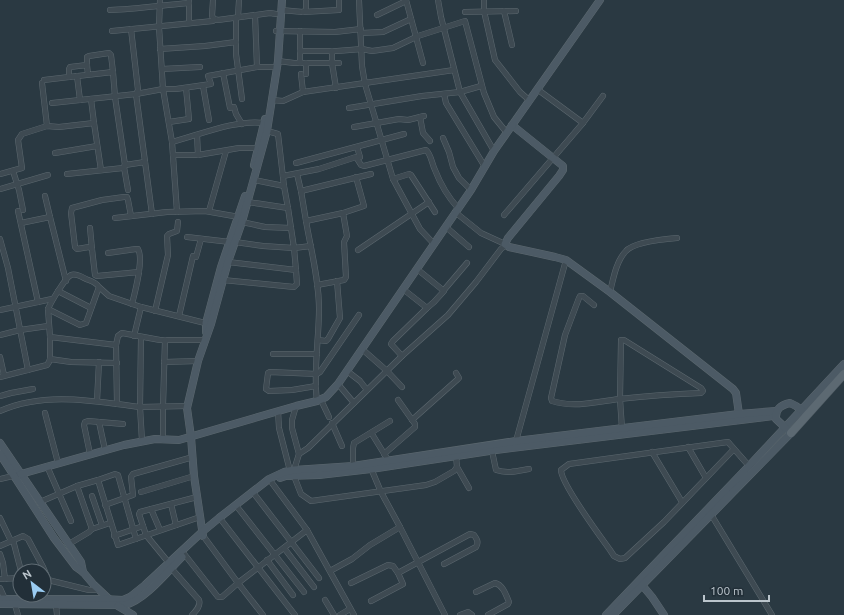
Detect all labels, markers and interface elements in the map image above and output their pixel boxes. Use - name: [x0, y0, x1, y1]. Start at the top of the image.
- north arrow: [12, 563, 52, 603]
- text: N: [20, 567, 33, 582]
- scale bar: [704, 577, 769, 603]
- text: 100 m: [710, 584, 743, 597]

